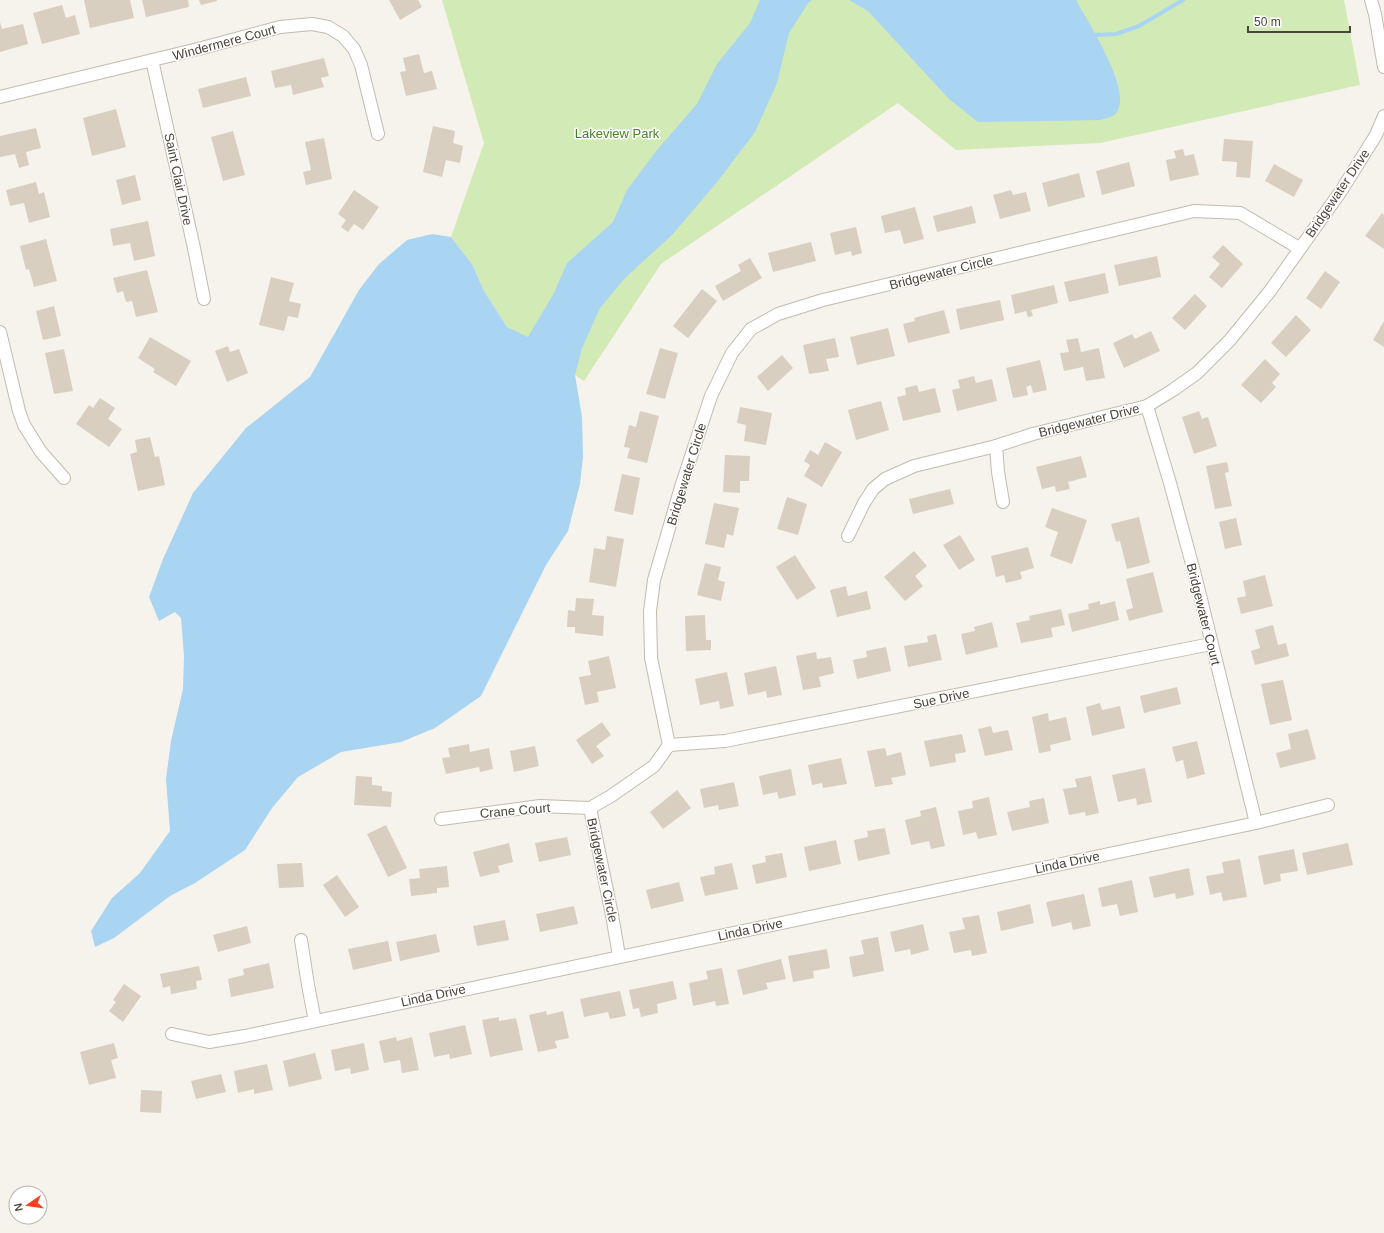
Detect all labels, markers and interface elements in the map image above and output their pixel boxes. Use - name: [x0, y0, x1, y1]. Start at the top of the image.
- scale bar: [1248, 8, 1350, 34]
- text: 50 m: [1254, 15, 1281, 29]
- street label: Windermere Court: [171, 21, 278, 63]
- park label: Lakeview Park: [575, 126, 660, 141]
- street label: Saint Clair Drive: [161, 132, 196, 227]
- street label: Bridgewater Drive: [1302, 146, 1373, 240]
- street label: Bridgewater Circle: [888, 252, 994, 293]
- street label: Bridgewater Drive: [1037, 401, 1141, 440]
- street label: Bridgewater Circle: [664, 421, 709, 527]
- street label: Bridgewater Court: [1184, 561, 1224, 667]
- street label: Sue Drive: [912, 685, 971, 712]
- street label: Crane Court: [479, 800, 551, 821]
- street label: Bridgewater Circle: [584, 817, 621, 924]
- street label: Linda Drive: [1033, 848, 1101, 877]
- street label: Linda Drive: [716, 915, 784, 944]
- street label: Linda Drive: [399, 981, 467, 1010]
- north arrow: [8, 1185, 48, 1225]
- text: N: [12, 1202, 25, 1212]

